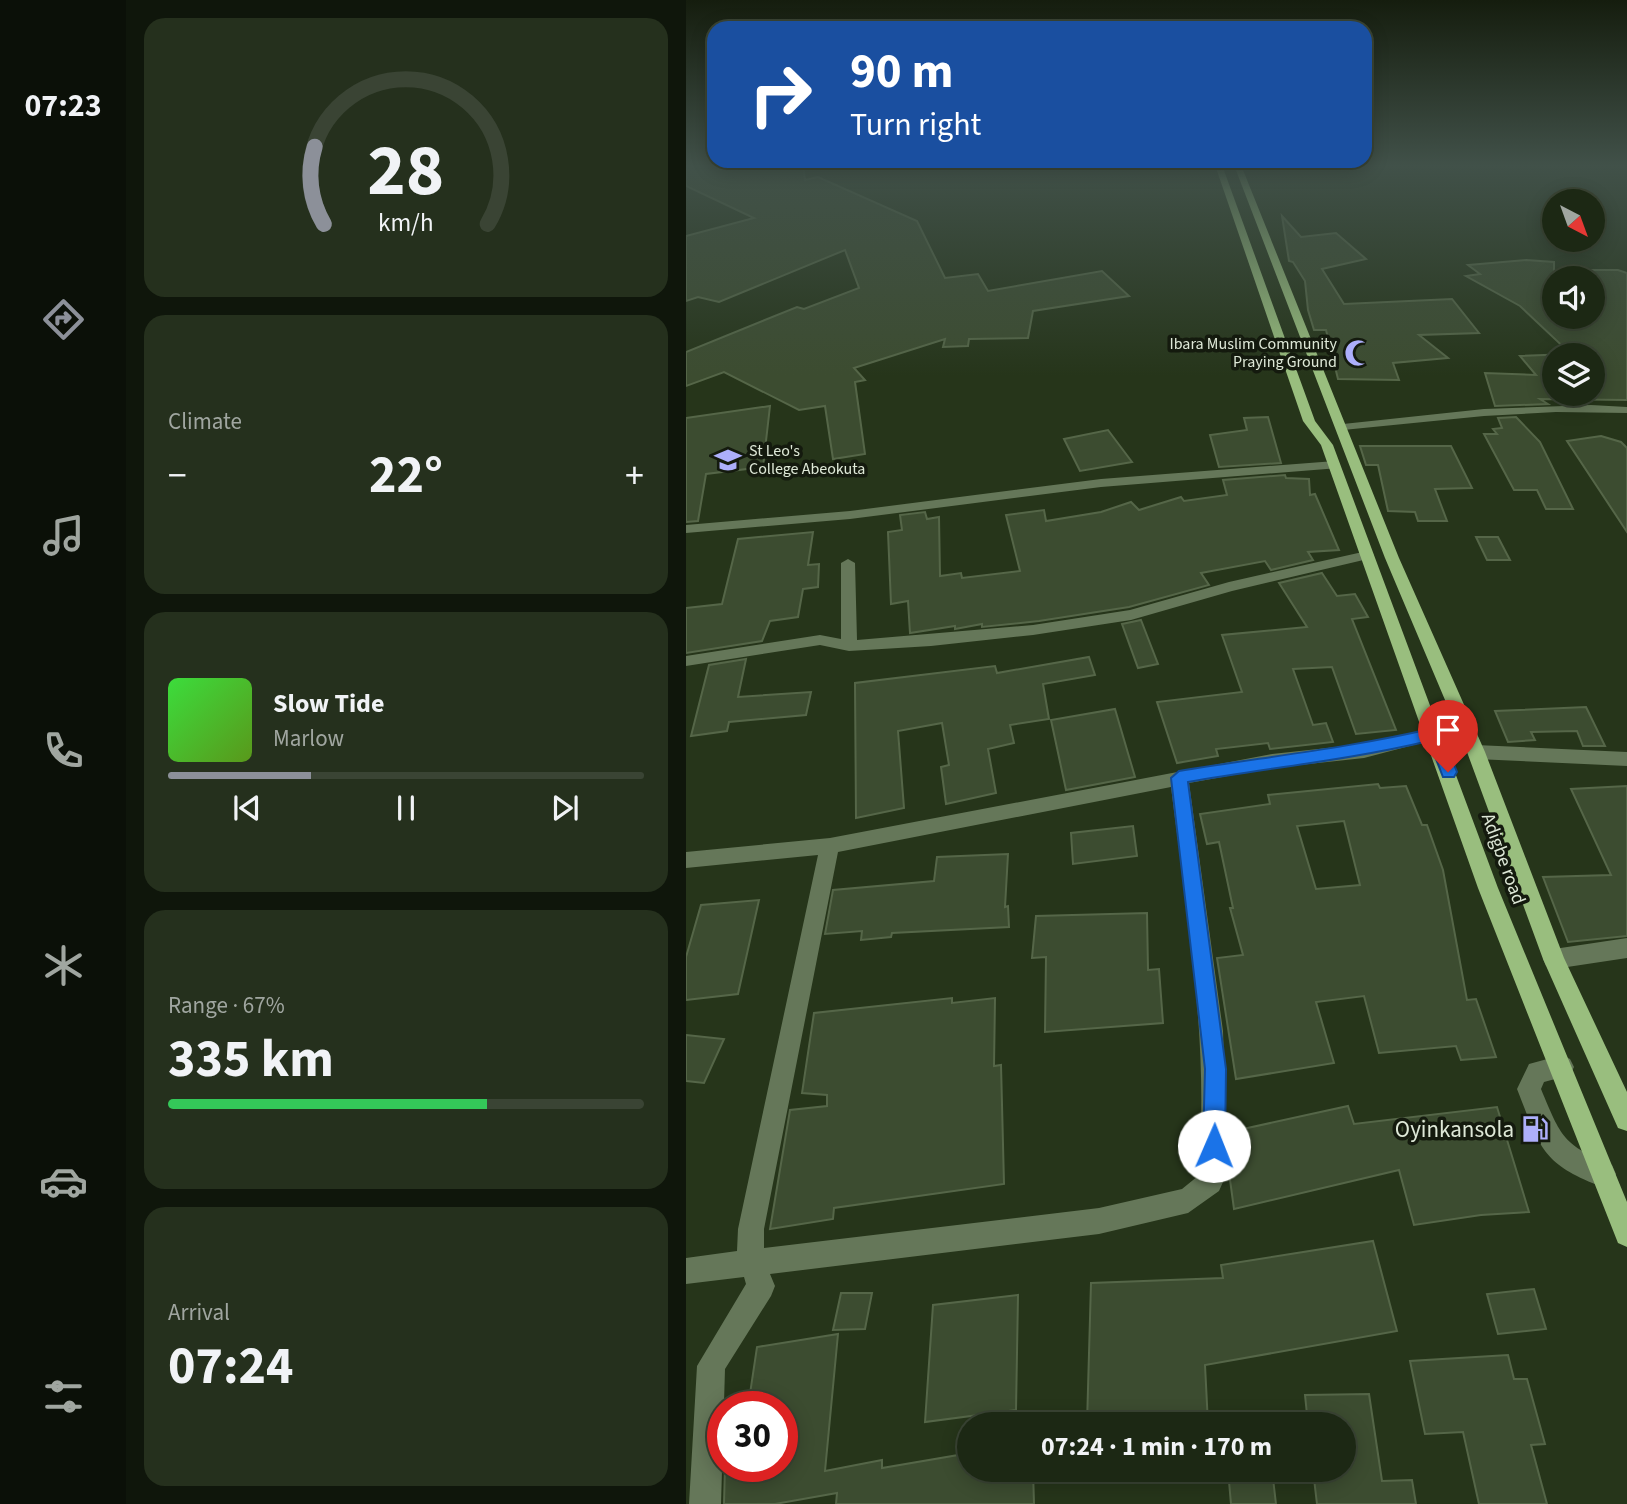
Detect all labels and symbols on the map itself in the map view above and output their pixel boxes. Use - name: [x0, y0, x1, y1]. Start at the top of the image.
- north arrow: [1542, 189, 1605, 252]
- place label: Ibara Muslim Community Praying Ground: [1170, 333, 1338, 373]
- mosque icon: Ibara Muslim Community Praying Ground: [1343, 338, 1373, 368]
- place label: St Leo's College Abeokuta: [749, 440, 865, 480]
- school or university icon: St Leo's College Abeokuta: [713, 445, 743, 475]
- pin: [1418, 700, 1478, 772]
- street label: Adigbe road: [1474, 810, 1532, 908]
- position arrow: [1177, 1109, 1251, 1183]
- place label: Oyinkansola: [1395, 1113, 1514, 1146]
- fuel station icon: Oyinkansola: [1520, 1114, 1550, 1144]
- speed limit sign: 30: [707, 1391, 798, 1482]

